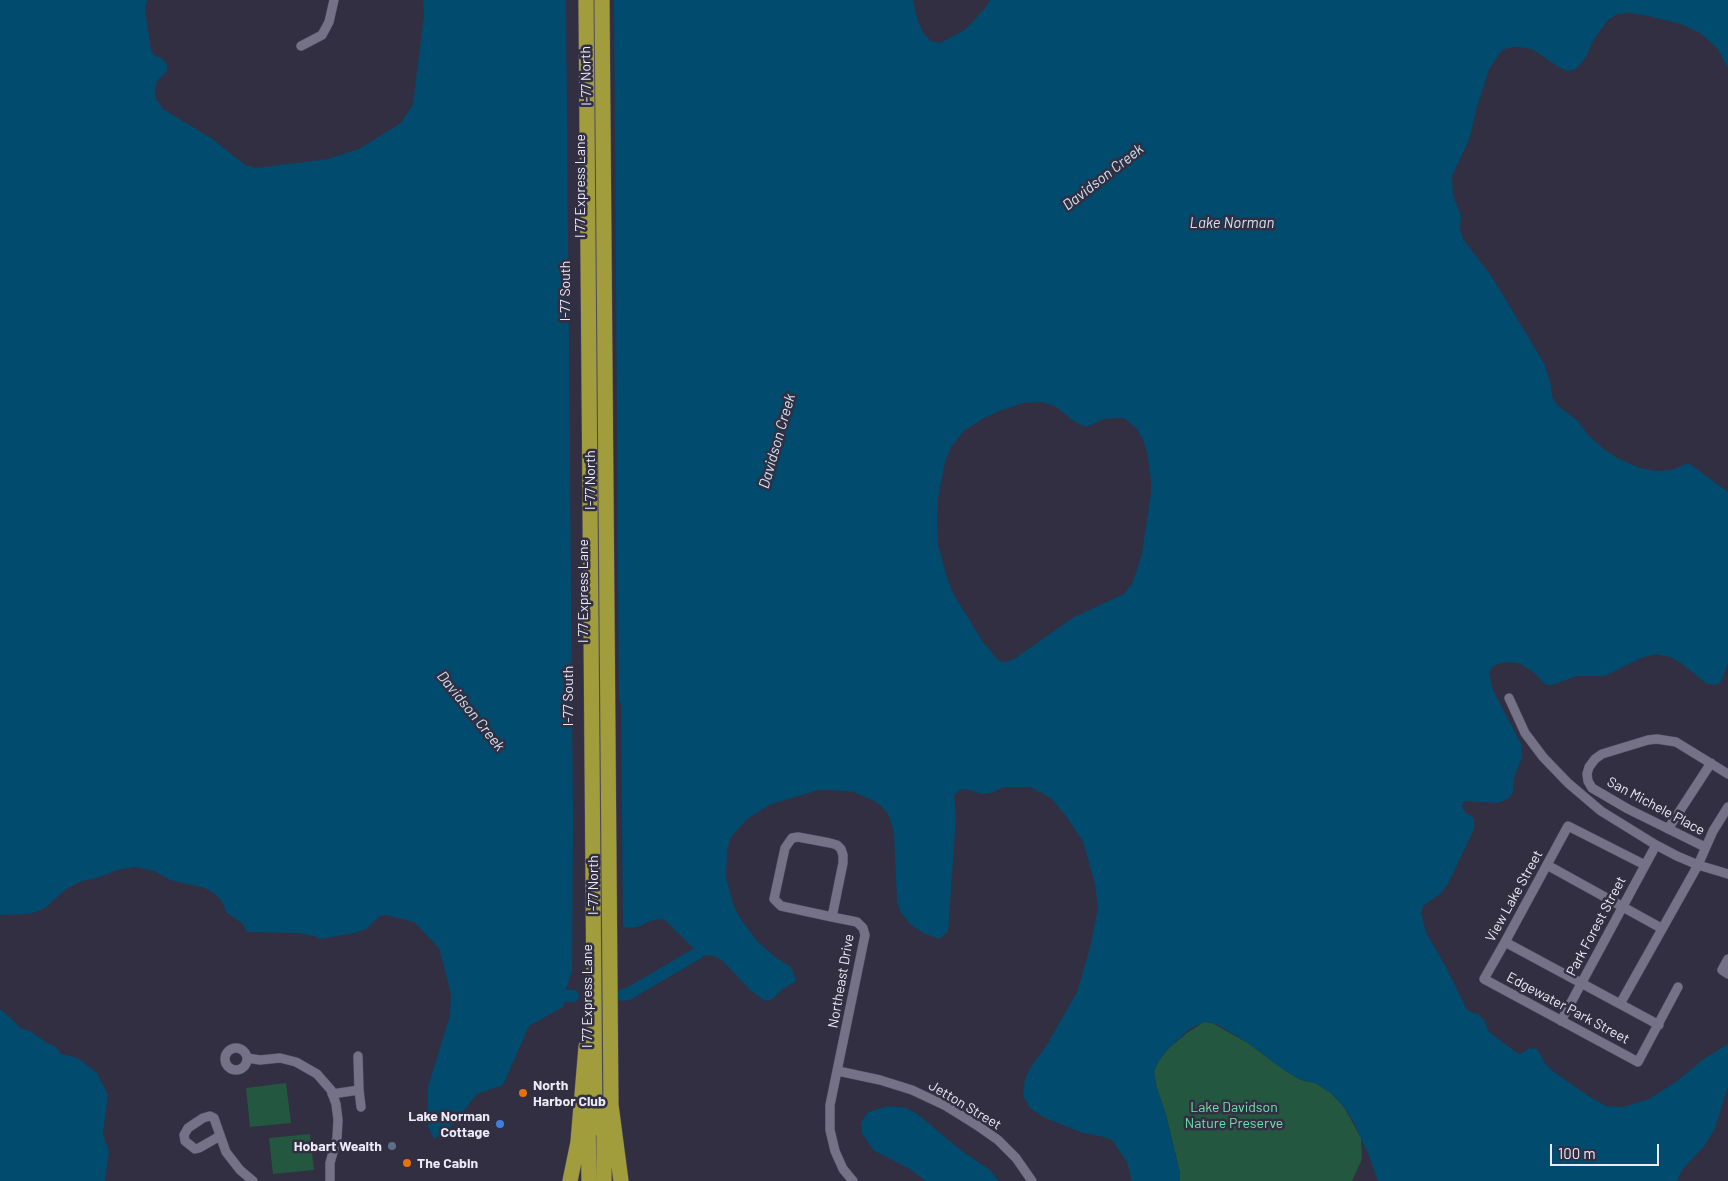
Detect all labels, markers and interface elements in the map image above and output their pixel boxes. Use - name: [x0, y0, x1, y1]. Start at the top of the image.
- street label: I-77 North: [577, 46, 595, 106]
- street label: I 77 Express Lane: [572, 134, 588, 238]
- water label: Davidson Creek: [1059, 140, 1147, 214]
- water label: Lake Norman: [1190, 214, 1274, 232]
- street label: I-77 South: [557, 261, 573, 321]
- water label: Davidson Creek: [755, 392, 799, 490]
- street label: I-77 North: [582, 450, 598, 510]
- street label: I 77 Express Lane: [575, 539, 591, 643]
- street label: I-77 South: [560, 666, 576, 726]
- water label: Davidson Creek: [433, 667, 509, 755]
- street label: San Michele Place: [1604, 773, 1708, 839]
- street label: View Lake Street: [1482, 847, 1546, 945]
- street label: I-77 North: [585, 855, 601, 915]
- street label: Park Forest Street: [1563, 873, 1629, 979]
- street label: Northeast Drive: [824, 933, 858, 1029]
- street label: I 77 Express Lane: [579, 944, 595, 1048]
- street label: Edgewater Park Street: [1504, 968, 1632, 1048]
- place label: North Harbor Club: [533, 1077, 606, 1110]
- street label: Jetton Street: [926, 1077, 1004, 1133]
- marker: North Harbor Club: [517, 1087, 529, 1099]
- park label: Lake Davidson Nature Preserve: [1185, 1099, 1283, 1132]
- place label: Lake Norman Cottage: [408, 1108, 490, 1140]
- marker: Lake Norman Cottage: [494, 1118, 506, 1130]
- scale bar: [1553, 1134, 1662, 1166]
- place label: Hobart Wealth: [294, 1138, 382, 1154]
- marker: Hobart Wealth: [386, 1140, 398, 1152]
- text: 100 m: [1558, 1144, 1596, 1162]
- place label: The Cabin: [417, 1155, 478, 1171]
- marker: The Cabin: [401, 1157, 413, 1169]

